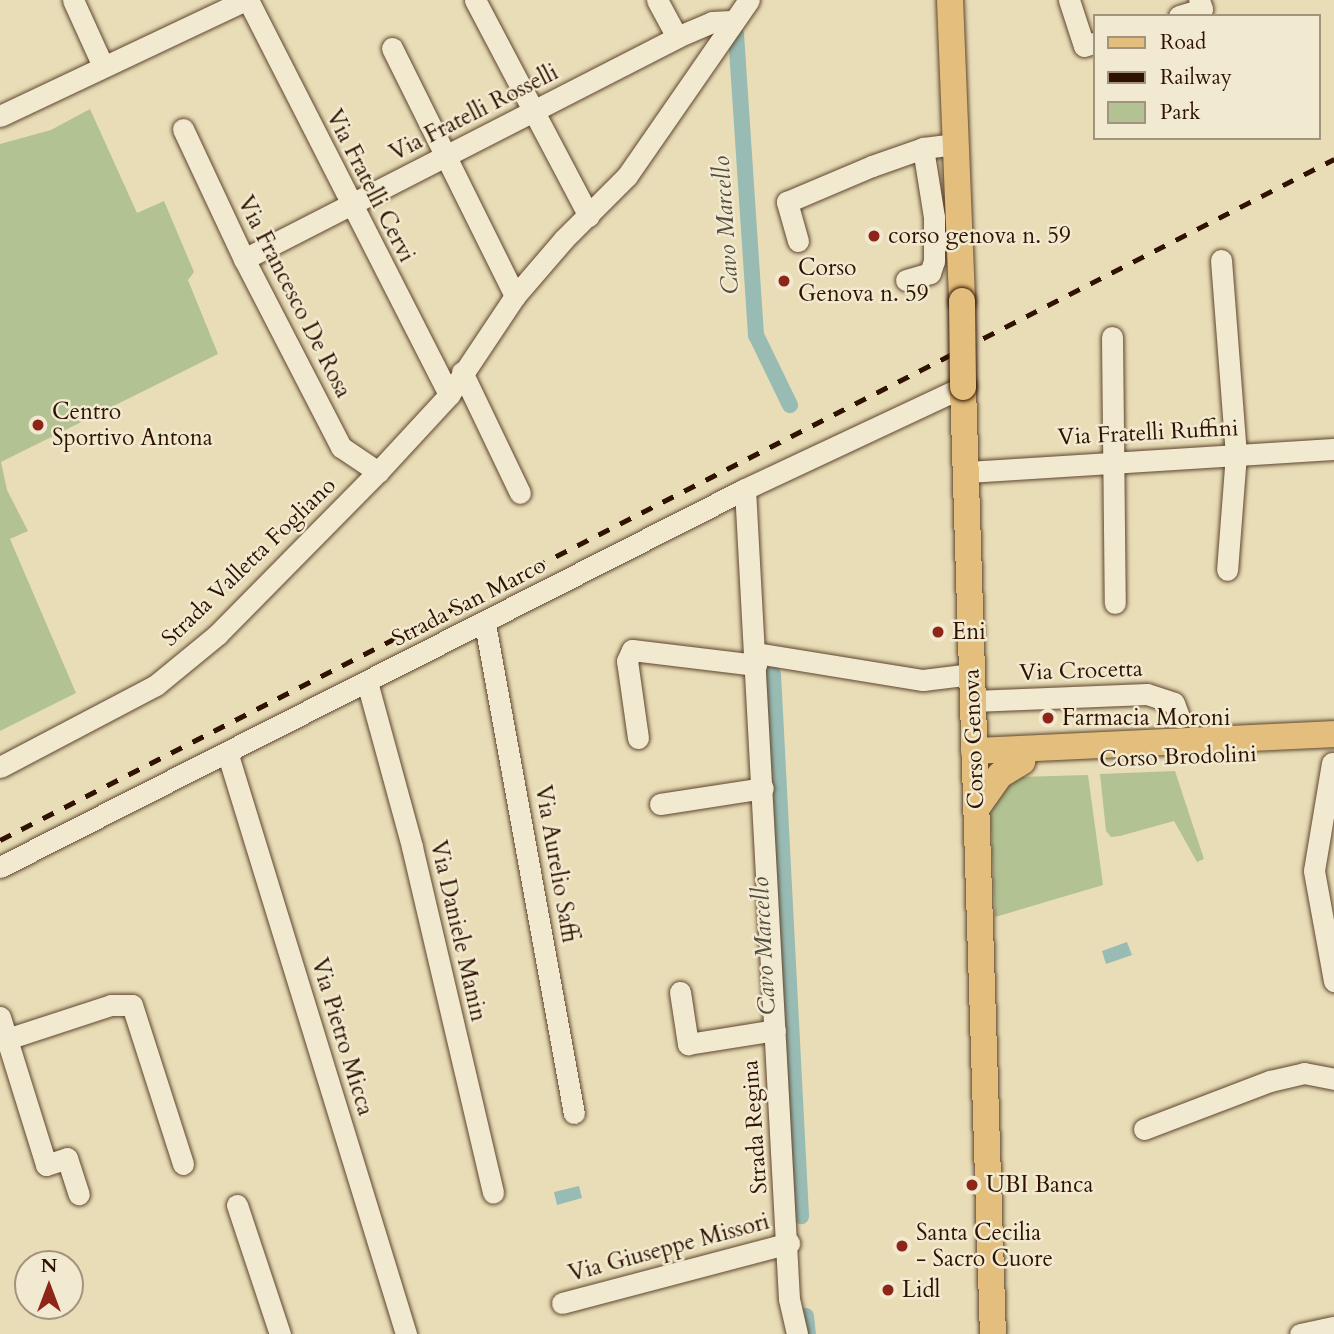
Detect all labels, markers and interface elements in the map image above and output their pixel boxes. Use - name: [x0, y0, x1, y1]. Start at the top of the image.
- legend: [1092, 14, 1320, 140]
- text: Road: [1160, 28, 1206, 57]
- street label: Via Fratelli Rosselli: [385, 59, 563, 167]
- text: Railway: [1160, 63, 1232, 92]
- text: Park: [1160, 98, 1200, 127]
- street label: Via Fratelli Cervi: [320, 105, 420, 267]
- water label: Cavo Marcello: [707, 155, 745, 295]
- street label: Via Francesco De Rosa: [231, 191, 357, 403]
- place label: corso genova n. 59: [888, 222, 1071, 250]
- marker: corso genova n. 59: [866, 228, 882, 244]
- place label: Corso Genova n. 59: [798, 254, 929, 308]
- marker: Corso Genova n. 59: [776, 273, 792, 289]
- place label: Centro Sportivo Antona: [52, 398, 213, 452]
- street label: Via Fratelli Ruffini: [1057, 414, 1239, 452]
- marker: Centro Sportivo Antona: [30, 417, 46, 433]
- street label: Strada Valletta Fogliano: [156, 472, 342, 652]
- street label: Strada San Marco: [387, 551, 551, 653]
- place label: Eni: [952, 618, 986, 646]
- marker: Eni: [930, 624, 946, 640]
- street label: Via Crocetta: [1019, 655, 1143, 687]
- street label: Corso Genova: [958, 668, 990, 810]
- place label: Farmacia Moroni: [1062, 704, 1230, 732]
- marker: Farmacia Moroni: [1040, 710, 1056, 726]
- street label: Corso Brodolini: [1099, 740, 1257, 774]
- street label: Via Aurelio Saffi: [529, 783, 583, 945]
- street label: Via Daniele Manin: [424, 838, 492, 1024]
- water label: Cavo Marcello: [746, 876, 782, 1016]
- street label: Via Pietro Micca: [305, 955, 379, 1119]
- street label: Strada Regina: [737, 1059, 773, 1195]
- place label: UBI Banca: [986, 1171, 1094, 1199]
- marker: UBI Banca: [964, 1177, 980, 1193]
- street label: Via Giuseppe Missori: [566, 1208, 772, 1288]
- place label: Santa Cecilia - Sacro Cuore: [916, 1219, 1053, 1273]
- marker: Santa Cecilia - Sacro Cuore: [894, 1238, 910, 1254]
- north arrow: [14, 1250, 84, 1320]
- text: N: [41, 1253, 57, 1279]
- place label: Lidl: [902, 1276, 940, 1304]
- marker: Lidl: [880, 1282, 896, 1298]

